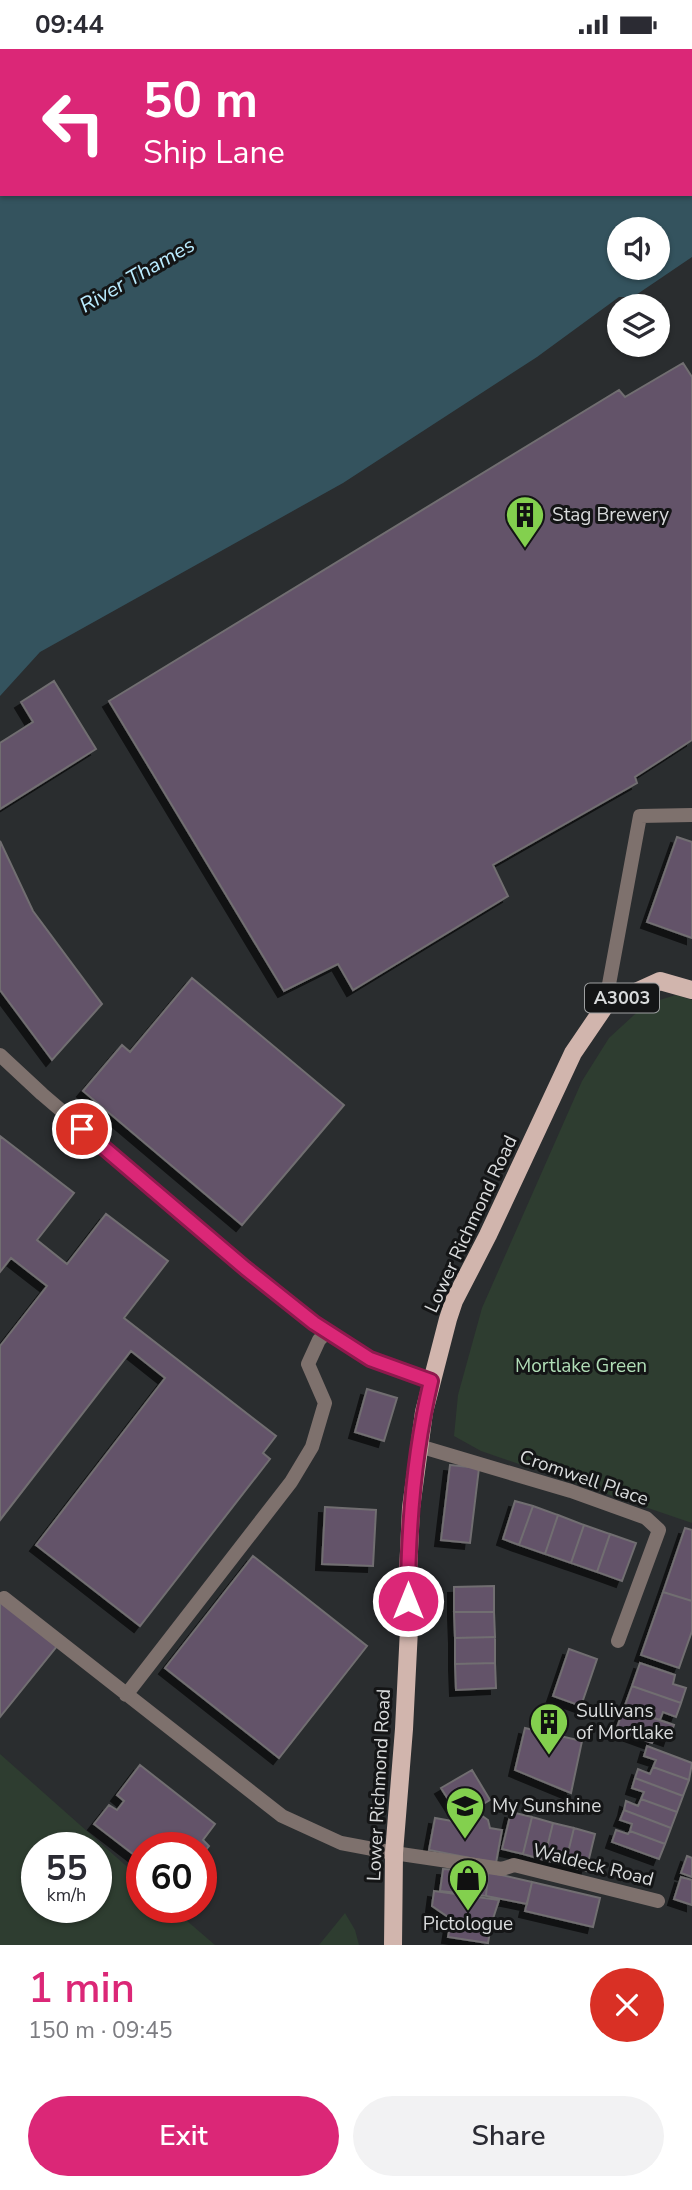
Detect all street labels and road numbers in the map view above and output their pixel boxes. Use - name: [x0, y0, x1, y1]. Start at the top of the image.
- road number: A3003: [585, 983, 659, 1013]
- street label: Lower Richmond Road: [418, 1131, 524, 1317]
- street label: Cromwell Place: [516, 1444, 652, 1512]
- street label: Lower Richmond Road: [361, 1688, 397, 1882]
- street label: Waldeck Road: [530, 1837, 656, 1893]

